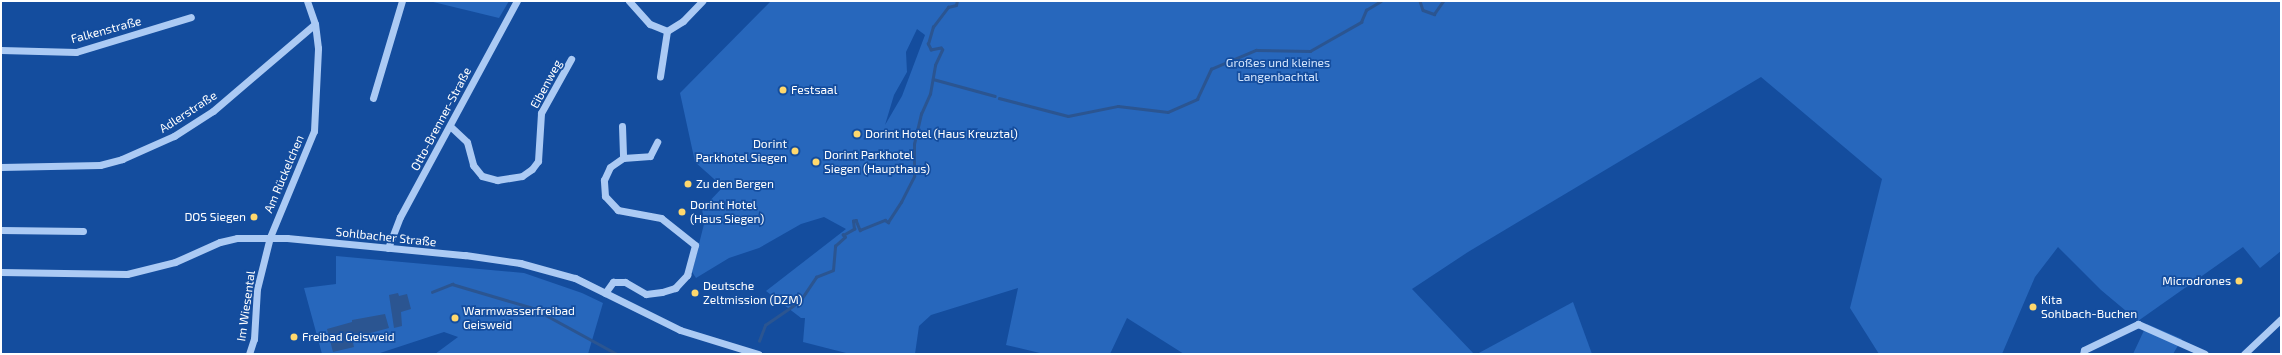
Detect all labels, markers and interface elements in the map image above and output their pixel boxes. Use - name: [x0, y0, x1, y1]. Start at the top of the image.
- street label: Falkenstraße: [69, 14, 143, 46]
- park label: Großes und kleines Langenbachtal: [1226, 56, 1330, 84]
- street label: Eibenweg: [527, 57, 565, 111]
- street label: Otto-Brenner-Straße: [408, 65, 474, 173]
- place label: Festsaal: [791, 83, 837, 97]
- marker: Festsaal: [778, 85, 788, 95]
- street label: Adlerstraße: [156, 88, 220, 136]
- place label: Dorint Hotel (Haus Kreuztal): [865, 127, 1018, 141]
- marker: Dorint Hotel (Haus Kreuztal): [852, 129, 862, 139]
- street label: Am Rückelchen: [261, 133, 307, 215]
- place label: Dorint Parkhotel Siegen: [695, 137, 787, 165]
- marker: Dorint Parkhotel Siegen: [790, 146, 800, 156]
- place label: Dorint Parkhotel Siegen (Haupthaus): [824, 148, 930, 176]
- marker: Dorint Parkhotel Siegen (Haupthaus): [811, 157, 821, 167]
- place label: Zu den Bergen: [696, 177, 774, 191]
- marker: Zu den Bergen: [683, 179, 693, 189]
- place label: Dorint Hotel (Haus Siegen): [690, 198, 764, 226]
- marker: Dorint Hotel (Haus Siegen): [677, 207, 687, 217]
- place label: DOS Siegen: [184, 210, 246, 224]
- marker: DOS Siegen: [249, 212, 259, 222]
- street label: Sohlbacher Straße: [335, 225, 437, 249]
- street label: Im Wiesental: [234, 270, 258, 342]
- place label: Microdrones: [2162, 274, 2231, 288]
- marker: Microdrones: [2234, 276, 2244, 286]
- place label: Deutsche Zeltmission (DZM): [703, 279, 803, 307]
- marker: Deutsche Zeltmission (DZM): [690, 288, 700, 298]
- place label: Kita Sohlbach-Buchen: [2041, 293, 2137, 321]
- marker: Kita Sohlbach-Buchen: [2028, 302, 2038, 312]
- place label: Warmwasserfreibad Geisweid: [463, 304, 575, 332]
- marker: Warmwasserfreibad Geisweid: [450, 313, 460, 323]
- place label: Freibad Geisweid: [302, 330, 395, 344]
- marker: Freibad Geisweid: [289, 332, 299, 342]

